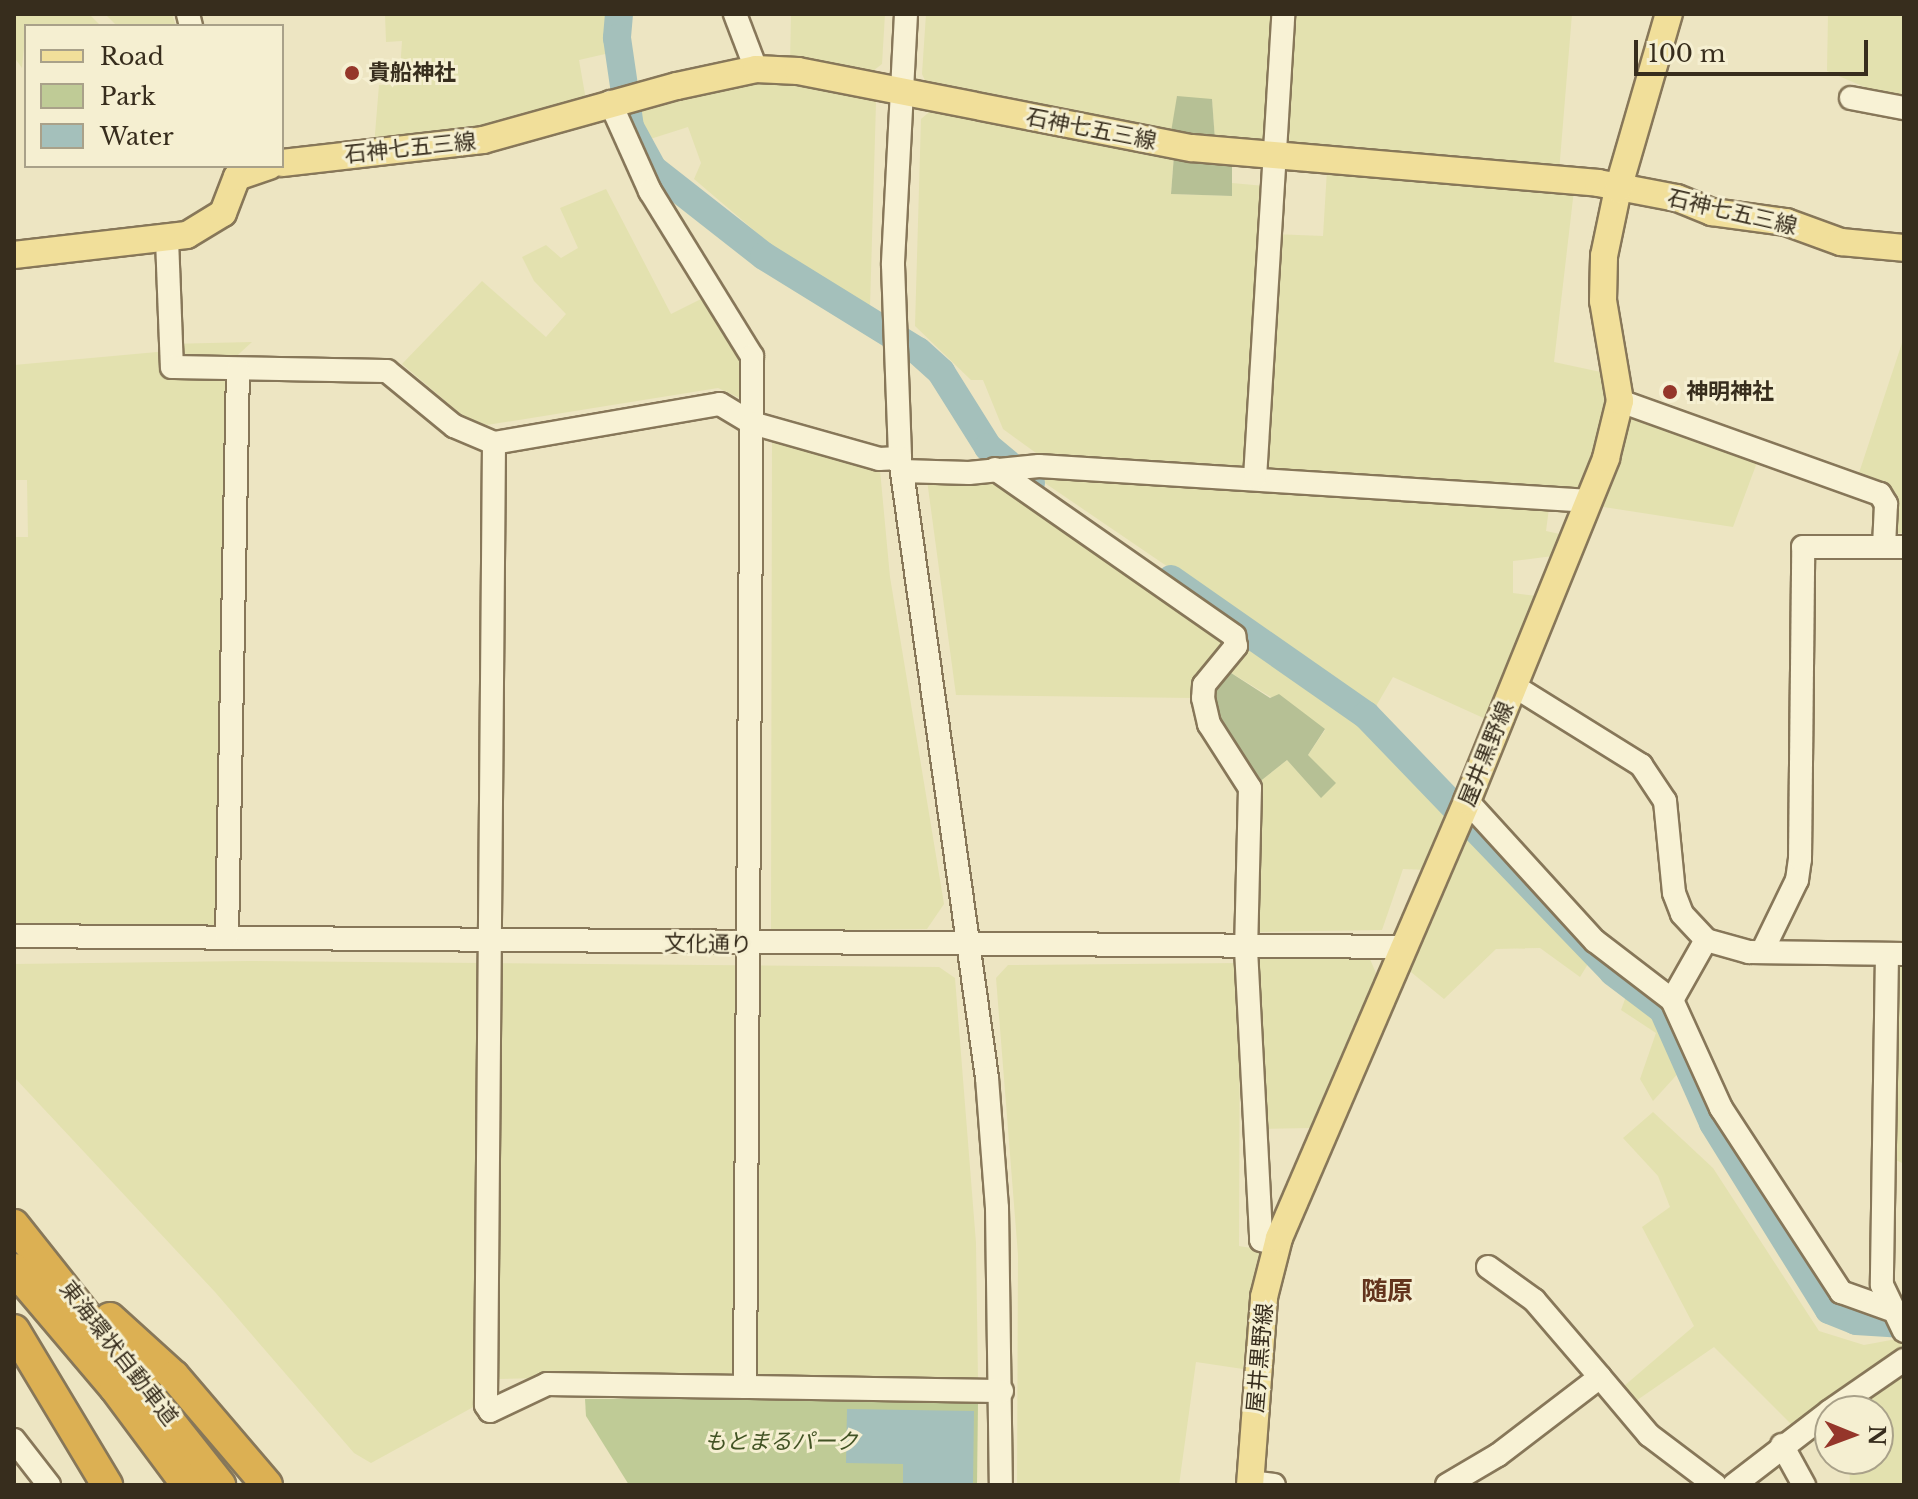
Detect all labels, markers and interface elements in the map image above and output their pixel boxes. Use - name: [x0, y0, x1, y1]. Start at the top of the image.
- legend: [24, 24, 284, 168]
- scale bar: [1638, 24, 1872, 74]
- text: 100 m: [1648, 39, 1726, 68]
- text: Road: [100, 42, 164, 71]
- place label: 貴船神社: [368, 60, 456, 86]
- marker: 貴船神社: [343, 64, 361, 82]
- text: Park: [100, 82, 156, 111]
- street label: 石神七五三線: [1024, 103, 1158, 155]
- text: Water: [100, 122, 174, 151]
- street label: 石神七五三線: [343, 128, 477, 168]
- street label: 石神七五三線: [1665, 184, 1799, 240]
- place label: 神明神社: [1686, 379, 1774, 405]
- marker: 神明神社: [1661, 383, 1679, 401]
- street label: 屋井黒野線: [1453, 698, 1519, 810]
- street label: 文化通り: [664, 930, 752, 958]
- street label: 東海環状自動車道: [54, 1276, 184, 1430]
- district label: 随原: [1361, 1276, 1413, 1308]
- street label: 屋井黒野線: [1242, 1302, 1278, 1414]
- north arrow: [1814, 1395, 1894, 1475]
- text: N: [1863, 1425, 1890, 1446]
- park label: もとまるパーク: [704, 1429, 858, 1455]

